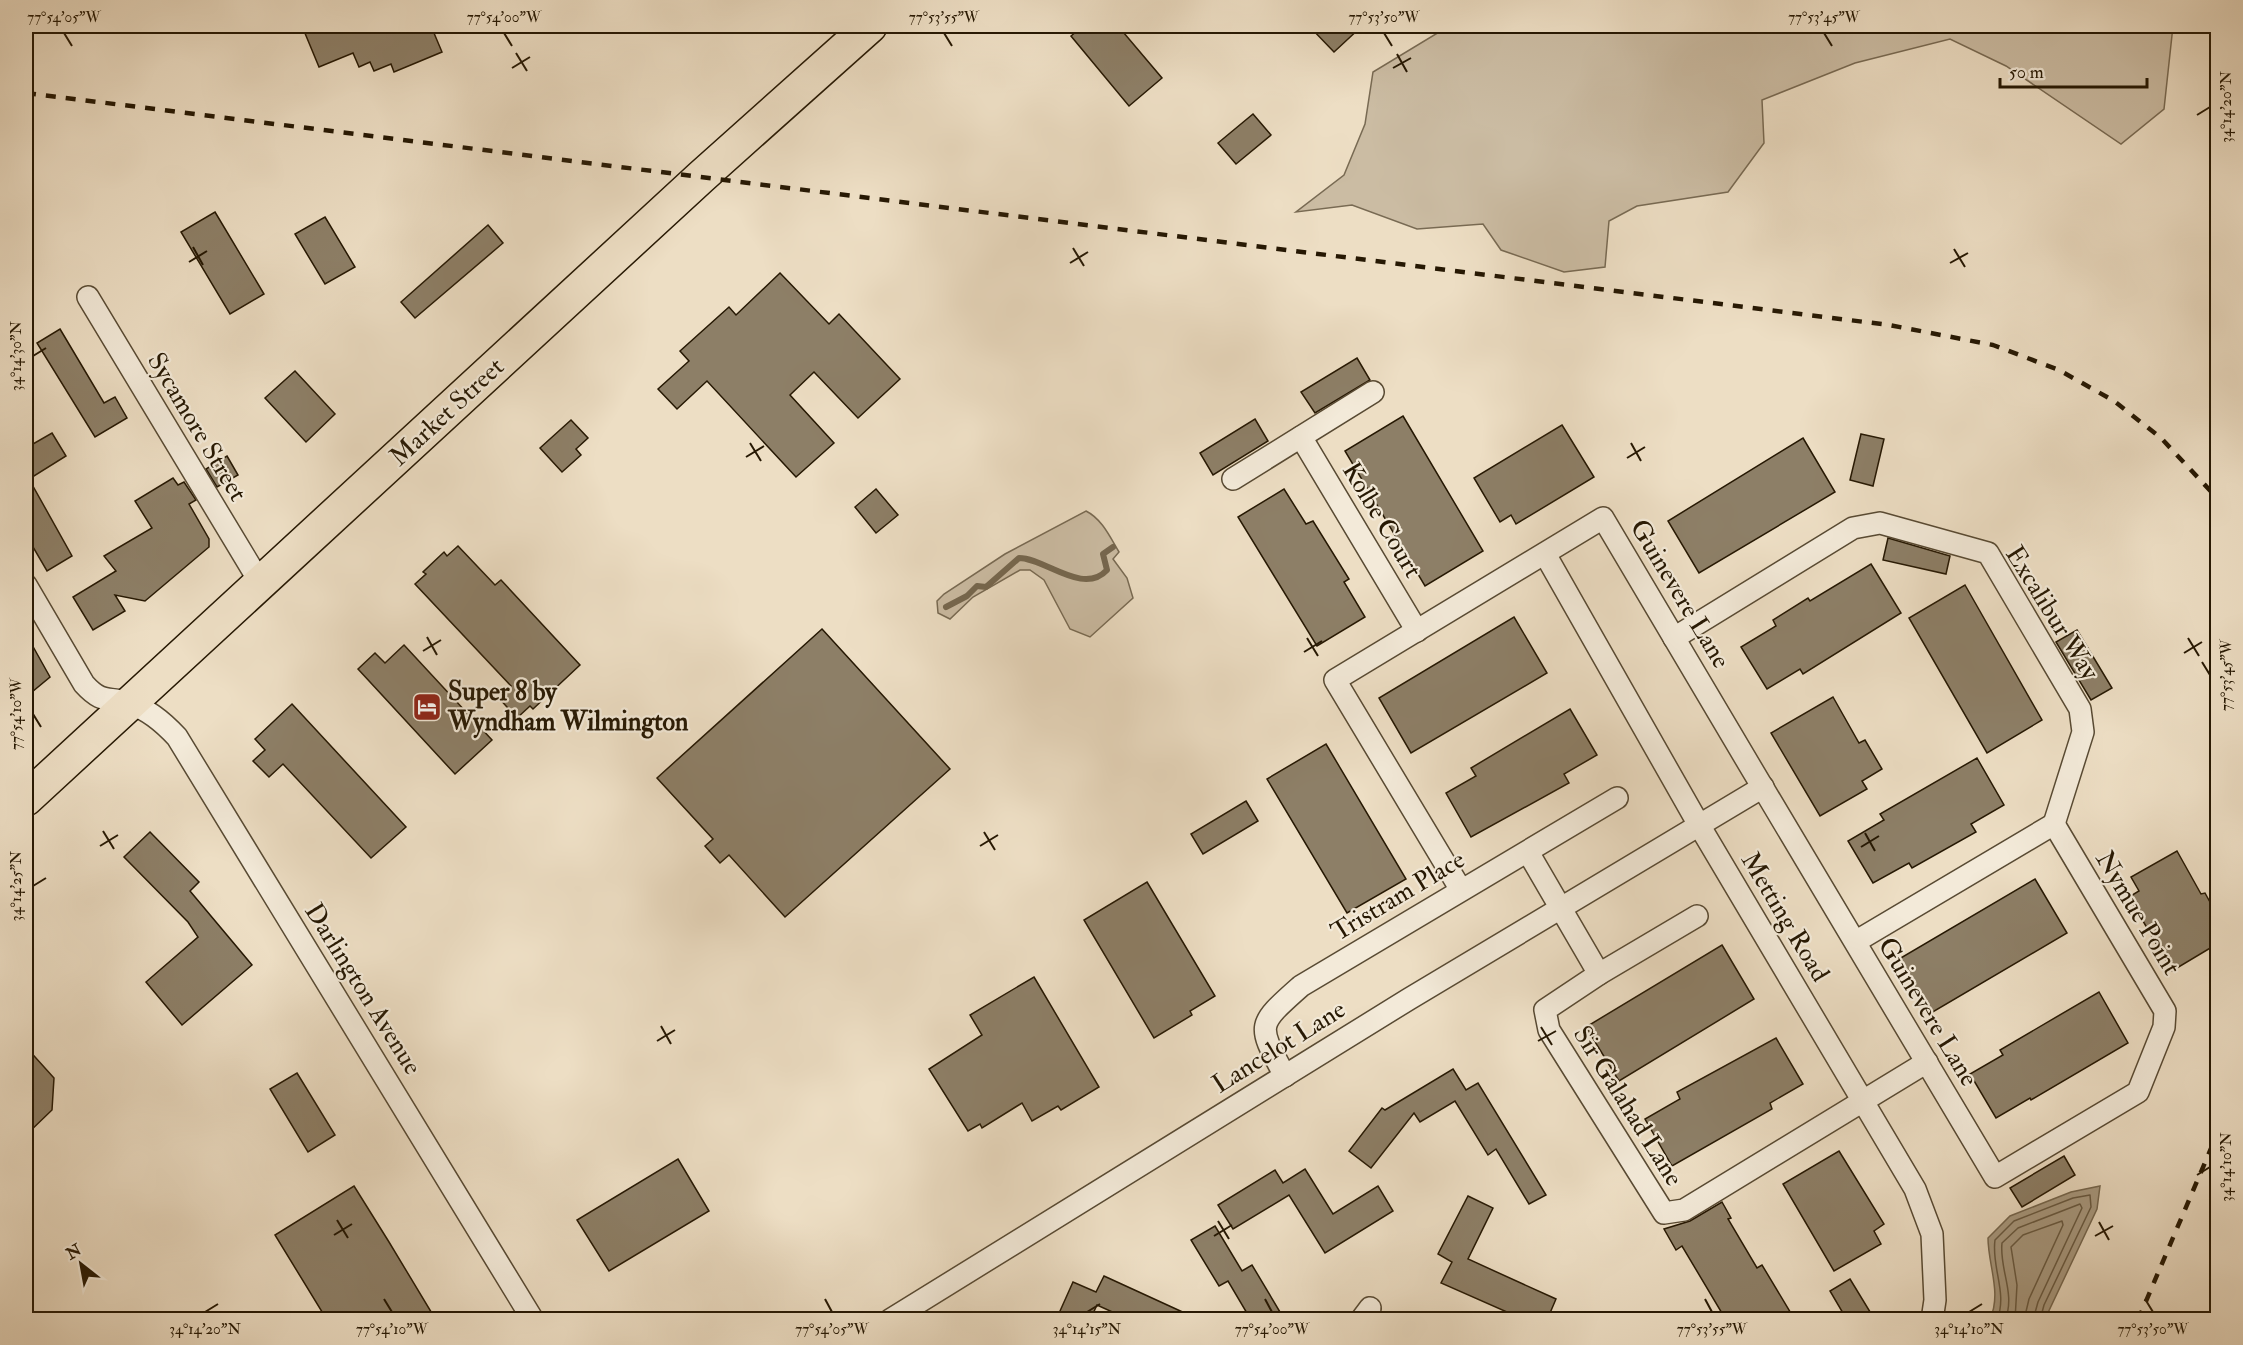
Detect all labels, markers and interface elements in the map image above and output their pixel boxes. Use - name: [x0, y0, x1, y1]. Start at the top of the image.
- text: 77°54'05"W: [27, 8, 101, 27]
- text: 77°54'00"W: [467, 8, 542, 27]
- text: 77°53'55"W: [909, 8, 980, 27]
- text: 77°53'50"W: [1348, 8, 1420, 27]
- text: 77°53'45"W: [1788, 8, 1861, 27]
- scale bar: [2000, 51, 2147, 89]
- text: 50 m: [2009, 61, 2044, 84]
- text: 34°14'20"N: [2217, 71, 2236, 143]
- text: 34°14'30"N: [7, 321, 26, 391]
- street label: Sycamore Street: [140, 347, 254, 507]
- street label: Market Street: [383, 351, 511, 473]
- street label: Kolbe Court: [1335, 457, 1429, 583]
- street label: Guinevere Lane: [1623, 514, 1737, 674]
- street label: Excalibur Way: [1998, 540, 2106, 686]
- text: 77°53'45"W: [2217, 638, 2236, 711]
- place label: Super 8 by Wyndham Wilmington: [447, 676, 689, 739]
- text: 77°54'10"W: [7, 677, 26, 750]
- hotel icon: Super 8 by Wyndham Wilmington: [411, 691, 443, 723]
- street label: Tristram Place: [1325, 843, 1471, 948]
- street label: Nymue Point: [2088, 845, 2188, 981]
- street label: Metting Road: [1734, 846, 1836, 988]
- text: 34°14'25"N: [7, 850, 26, 921]
- street label: Darlington Avenue: [297, 897, 429, 1081]
- street label: Guinevere Lane: [1871, 932, 1985, 1092]
- street label: Lancelot Lane: [1207, 993, 1352, 1101]
- street label: Sir Galahad Lane: [1566, 1020, 1690, 1192]
- text: 34°14'10"N: [2217, 1132, 2236, 1202]
- north arrow: [51, 1234, 111, 1294]
- text: N: [62, 1239, 86, 1265]
- text: 34°14'20"N: [169, 1320, 241, 1339]
- text: 77°54'10"W: [356, 1320, 429, 1339]
- text: 77°54'05"W: [795, 1320, 869, 1339]
- text: 34°14'15"N: [1053, 1320, 1122, 1339]
- text: 77°54'00"W: [1235, 1320, 1310, 1339]
- text: 77°53'55"W: [1677, 1320, 1748, 1339]
- text: 34°14'10"N: [1934, 1320, 2004, 1339]
- text: 77°53'50"W: [2117, 1320, 2189, 1339]

